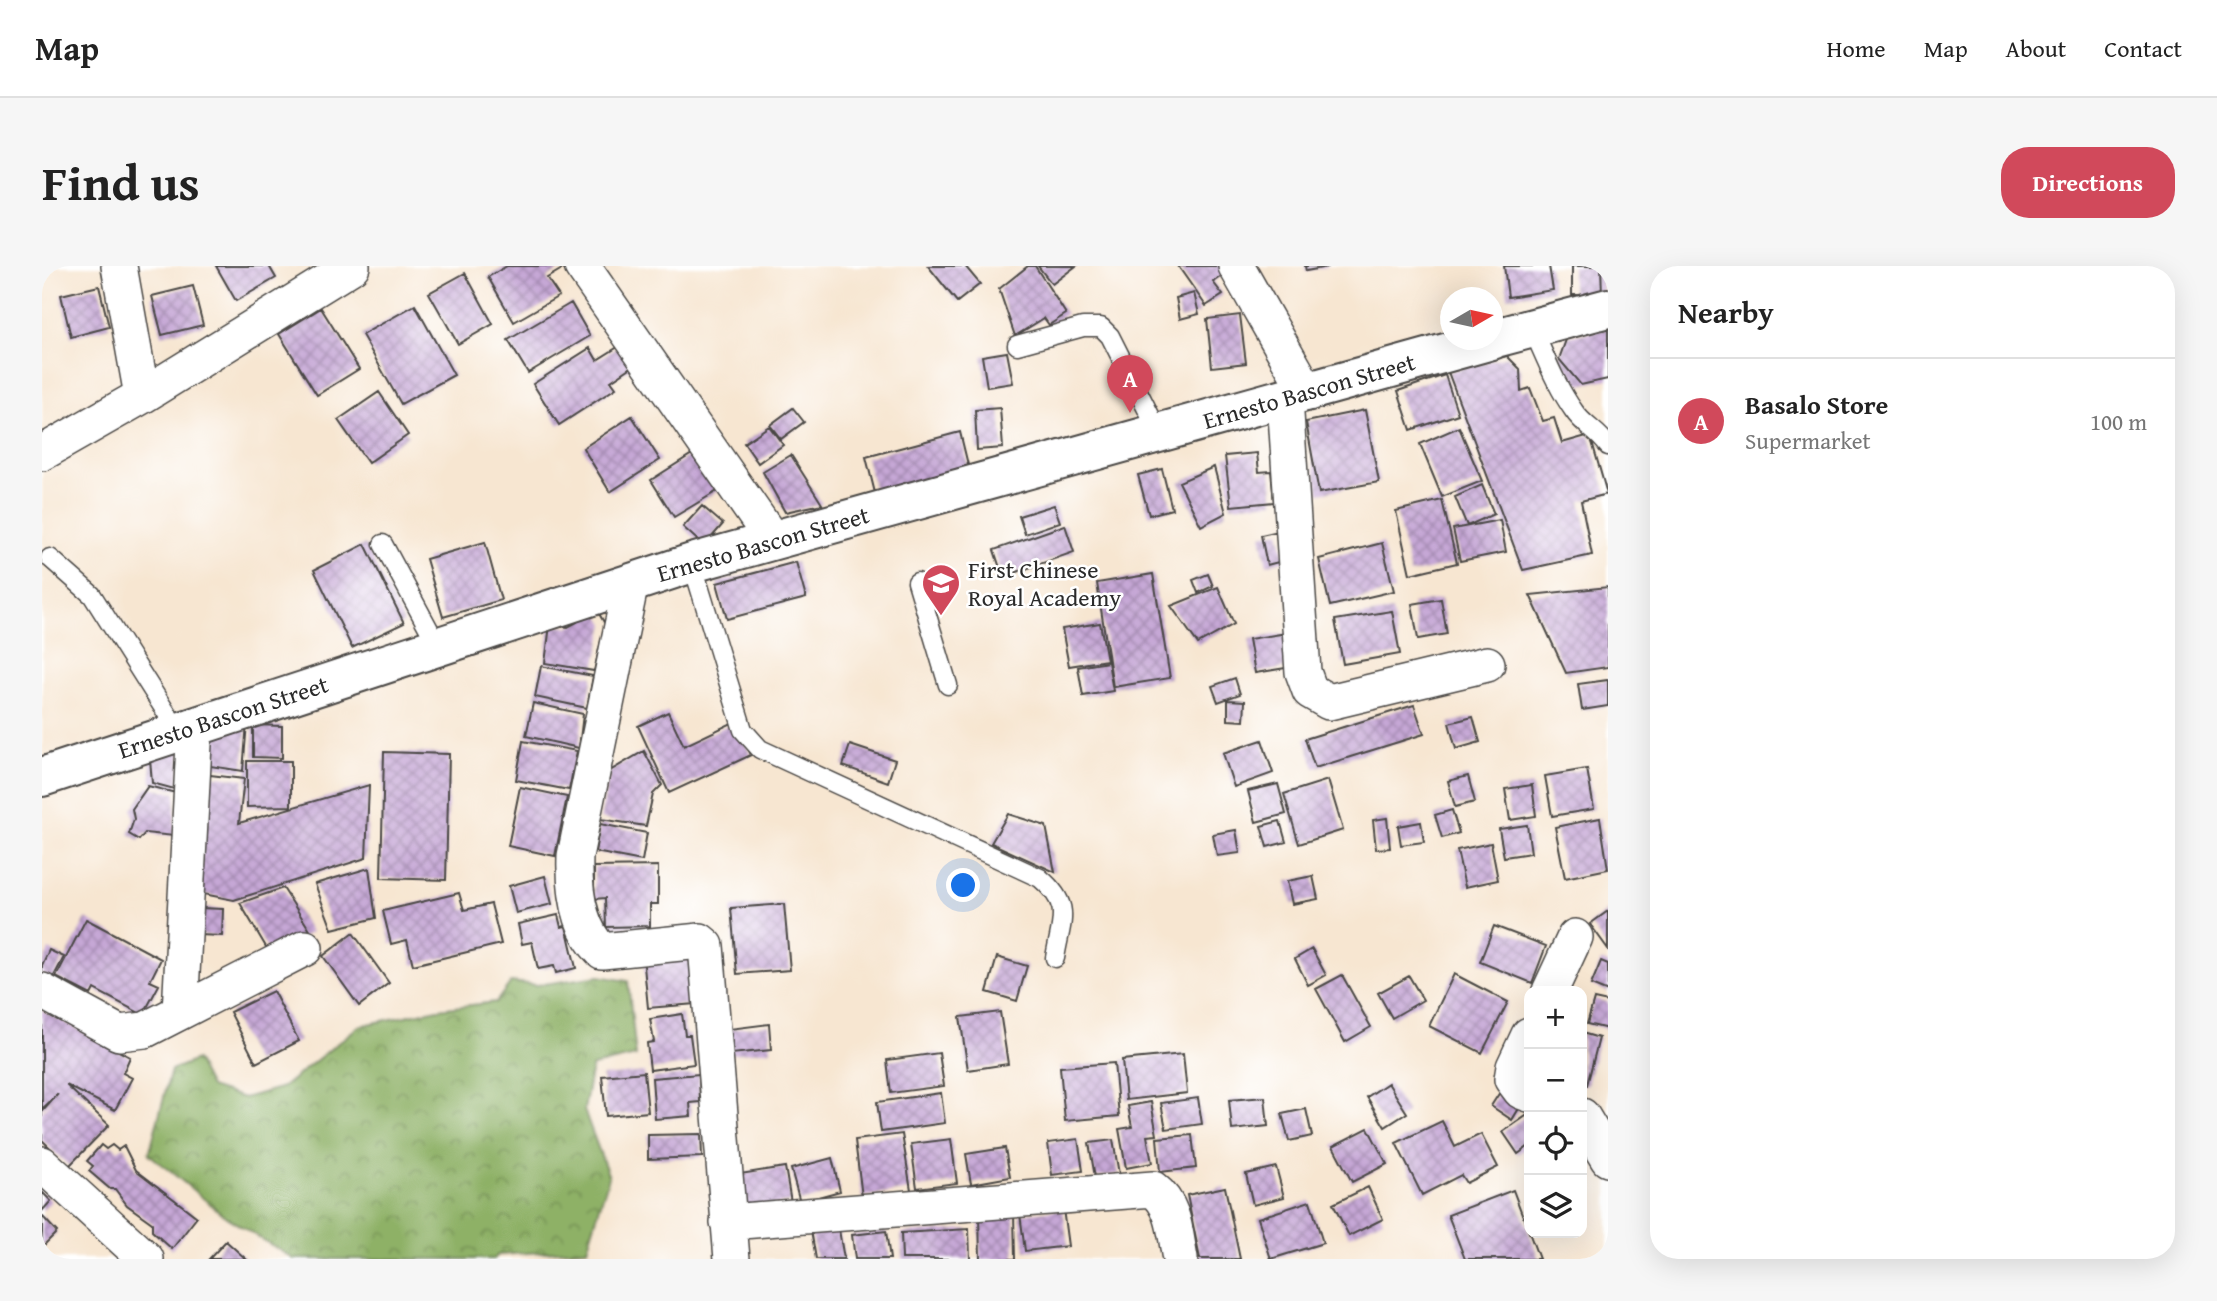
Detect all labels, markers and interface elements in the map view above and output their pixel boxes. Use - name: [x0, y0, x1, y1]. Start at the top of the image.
- text: Map: [35, 24, 99, 72]
- text: Home: [1827, 31, 1886, 66]
- text: Map: [1924, 31, 1968, 66]
- text: About: [2006, 31, 2066, 66]
- text: Contact: [2104, 31, 2182, 66]
- text: Find us: [42, 146, 200, 218]
- button: Directions: [2001, 147, 2175, 218]
- north arrow: [1440, 287, 1503, 350]
- text: Nearby: [1678, 290, 1774, 334]
- street label: Ernesto Bascon Street: [1199, 344, 1420, 438]
- pin: A: [1107, 355, 1153, 413]
- text: Basalo Store: [1745, 385, 1888, 424]
- text: A: [1694, 405, 1708, 438]
- text: 100 m: [2090, 405, 2147, 438]
- text: Supermarket: [1745, 424, 1871, 457]
- street label: Ernesto Bascon Street: [653, 497, 874, 591]
- place label: First Chinese Royal Academy: [968, 552, 1121, 615]
- school or university icon: First Chinese Royal Academy: [920, 562, 962, 617]
- street label: Ernesto Bascon Street: [113, 666, 333, 768]
- your location: [946, 868, 980, 902]
- map controls: [1524, 986, 1587, 1238]
- button: +: [1524, 986, 1587, 1049]
- button: −: [1524, 1049, 1587, 1112]
- button: locate: [1524, 1112, 1587, 1175]
- button: layers: [1524, 1175, 1587, 1238]

